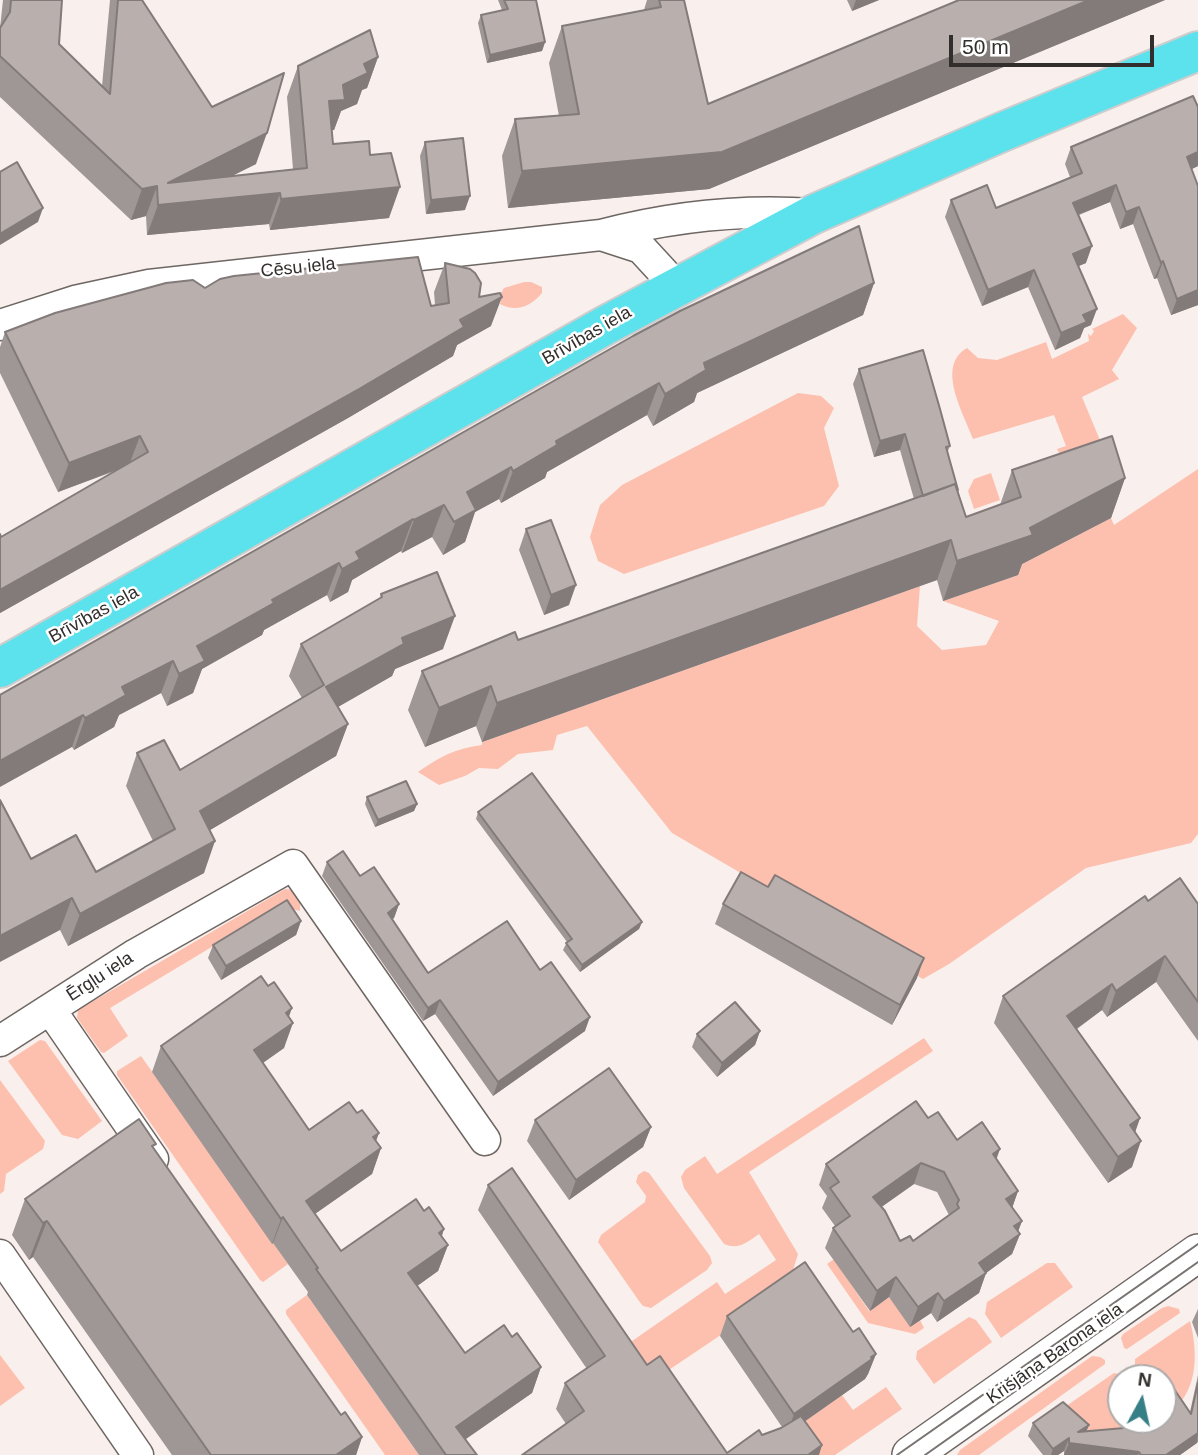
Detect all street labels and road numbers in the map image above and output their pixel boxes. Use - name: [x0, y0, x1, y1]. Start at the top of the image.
- street label: Cēsu iela: [260, 253, 336, 283]
- street label: Brīvības iela: [539, 302, 635, 370]
- street label: Brīvības iela: [45, 582, 143, 648]
- street label: Ērgļu iela: [63, 948, 137, 1006]
- street label: Krišjāņa Barona iela: [983, 1299, 1127, 1409]

